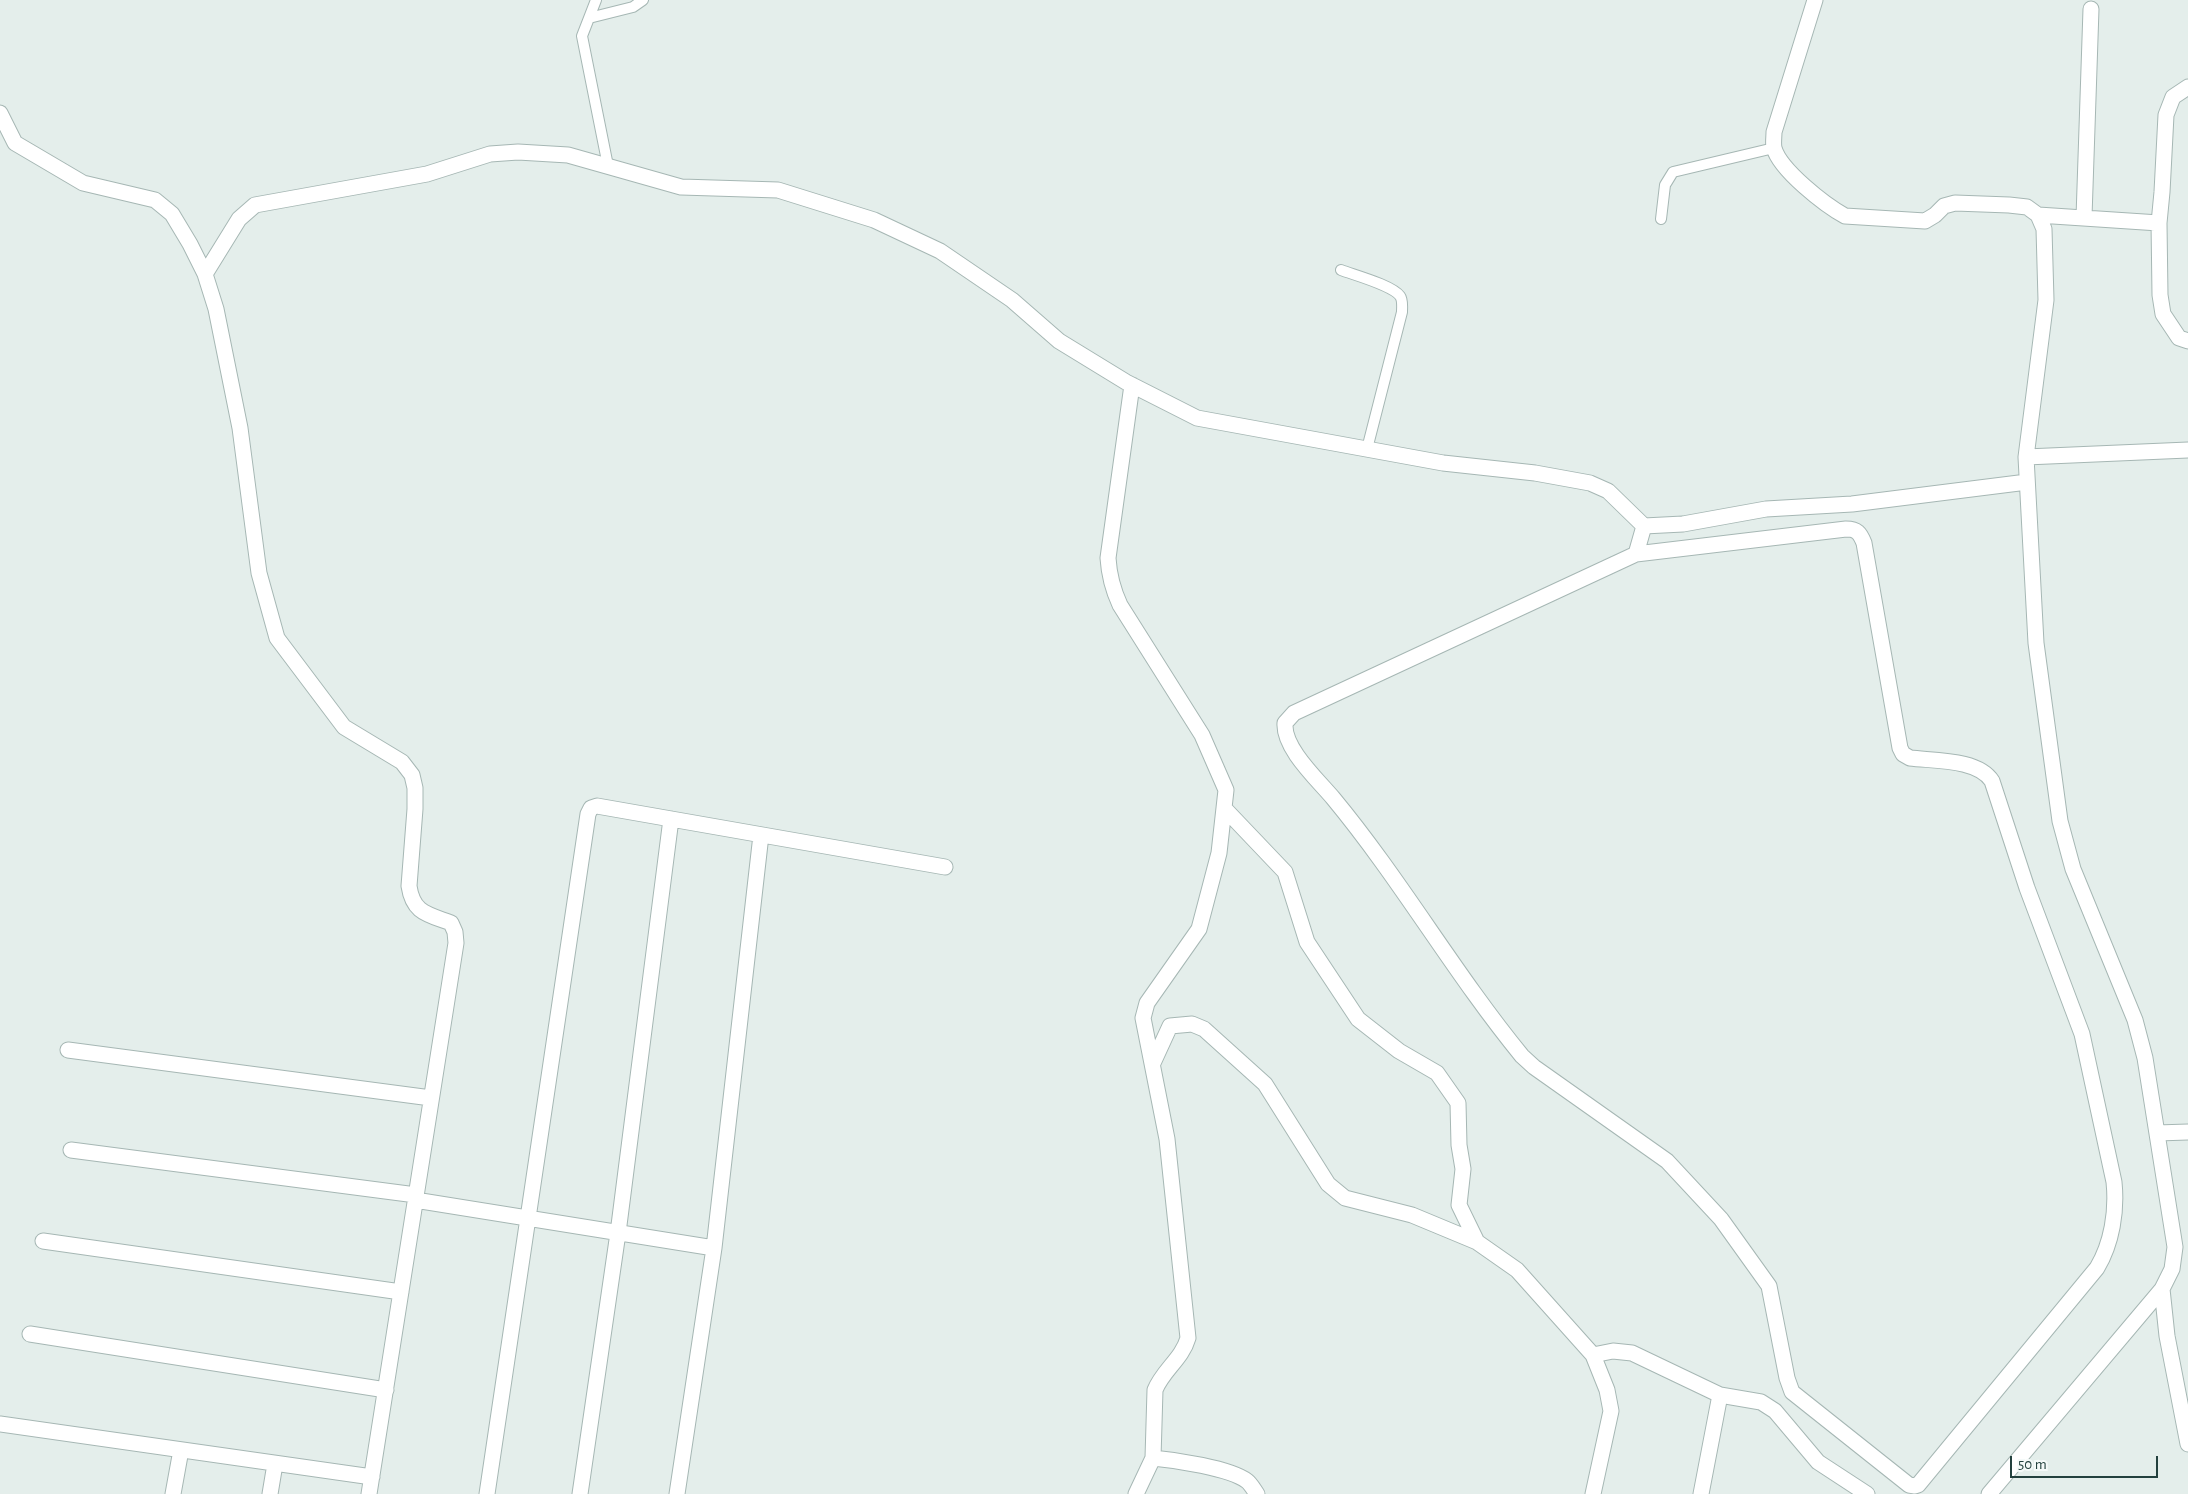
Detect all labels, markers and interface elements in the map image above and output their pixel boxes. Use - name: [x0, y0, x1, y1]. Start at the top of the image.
- scale bar: [2013, 1446, 2160, 1478]
- text: 50 m: [2018, 1457, 2047, 1472]

